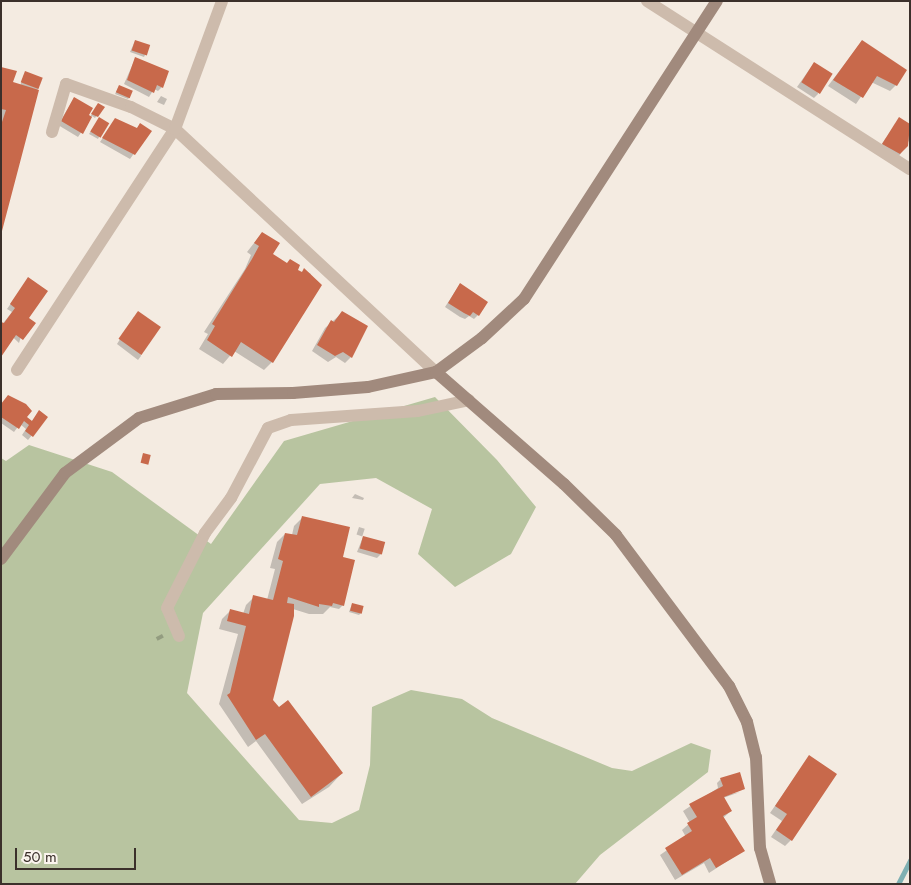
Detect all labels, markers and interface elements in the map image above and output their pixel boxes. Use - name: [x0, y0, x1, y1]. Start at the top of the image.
- scale bar: [18, 838, 139, 870]
- text: 50 m: [23, 846, 57, 868]

